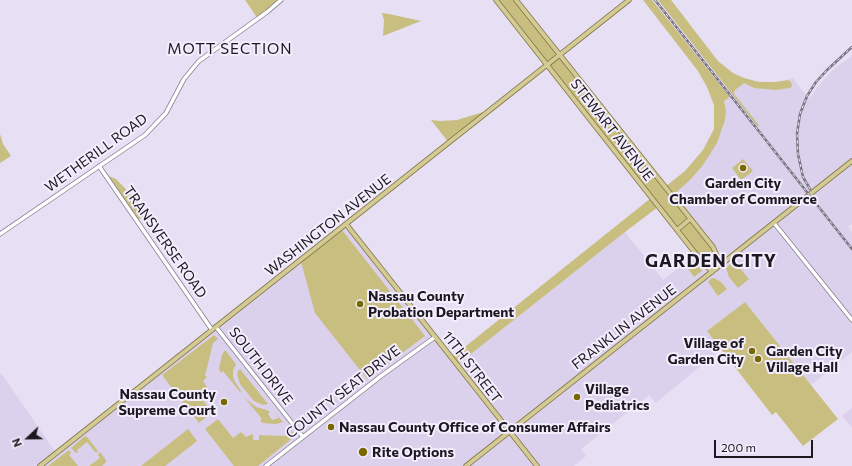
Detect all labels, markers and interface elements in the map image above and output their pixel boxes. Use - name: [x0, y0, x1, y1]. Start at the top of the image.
- district label: MOTT SECTION: [167, 40, 293, 58]
- street label: STEWART AVENUE: [567, 76, 657, 184]
- street label: WETHERILL ROAD: [42, 110, 150, 196]
- marker: Garden City Chamber of Commerce: [738, 163, 748, 173]
- street label: WASHINGTON AVENUE: [262, 171, 394, 279]
- place label: Garden City Chamber of Commerce: [669, 175, 817, 208]
- street label: TRANSVERSE ROAD: [120, 183, 210, 301]
- district label: GARDEN CITY: [645, 250, 777, 272]
- street label: FRANKLIN AVENUE: [568, 281, 680, 373]
- place label: Nassau County Probation Department: [368, 288, 514, 320]
- marker: Nassau County Probation Department: [355, 299, 365, 309]
- street label: SOUTH DRIVE: [226, 324, 296, 408]
- street label: 11TH STREET: [439, 328, 505, 406]
- place label: Village of Garden City: [667, 335, 744, 368]
- street label: COUNTY SEAT DRIVE: [282, 342, 404, 442]
- place label: Garden City Village Hall: [766, 343, 843, 376]
- marker: Village of Garden City: [747, 346, 757, 356]
- marker: Garden City Village Hall: [753, 354, 763, 364]
- place label: Village Pediatrics: [585, 381, 650, 414]
- place label: Nassau County Supreme Court: [118, 386, 216, 418]
- marker: Village Pediatrics: [572, 392, 582, 402]
- marker: Nassau County Supreme Court: [219, 397, 229, 407]
- north arrow: [8, 418, 48, 458]
- place label: Nassau County Office of Consumer Affairs: [339, 419, 611, 435]
- marker: Nassau County Office of Consumer Affairs: [326, 422, 336, 432]
- scale bar: [716, 432, 815, 458]
- text: N: [9, 436, 24, 449]
- text: 200 m: [721, 440, 756, 454]
- place label: Rite Options: [372, 444, 454, 460]
- marker: Rite Options: [357, 446, 369, 458]

